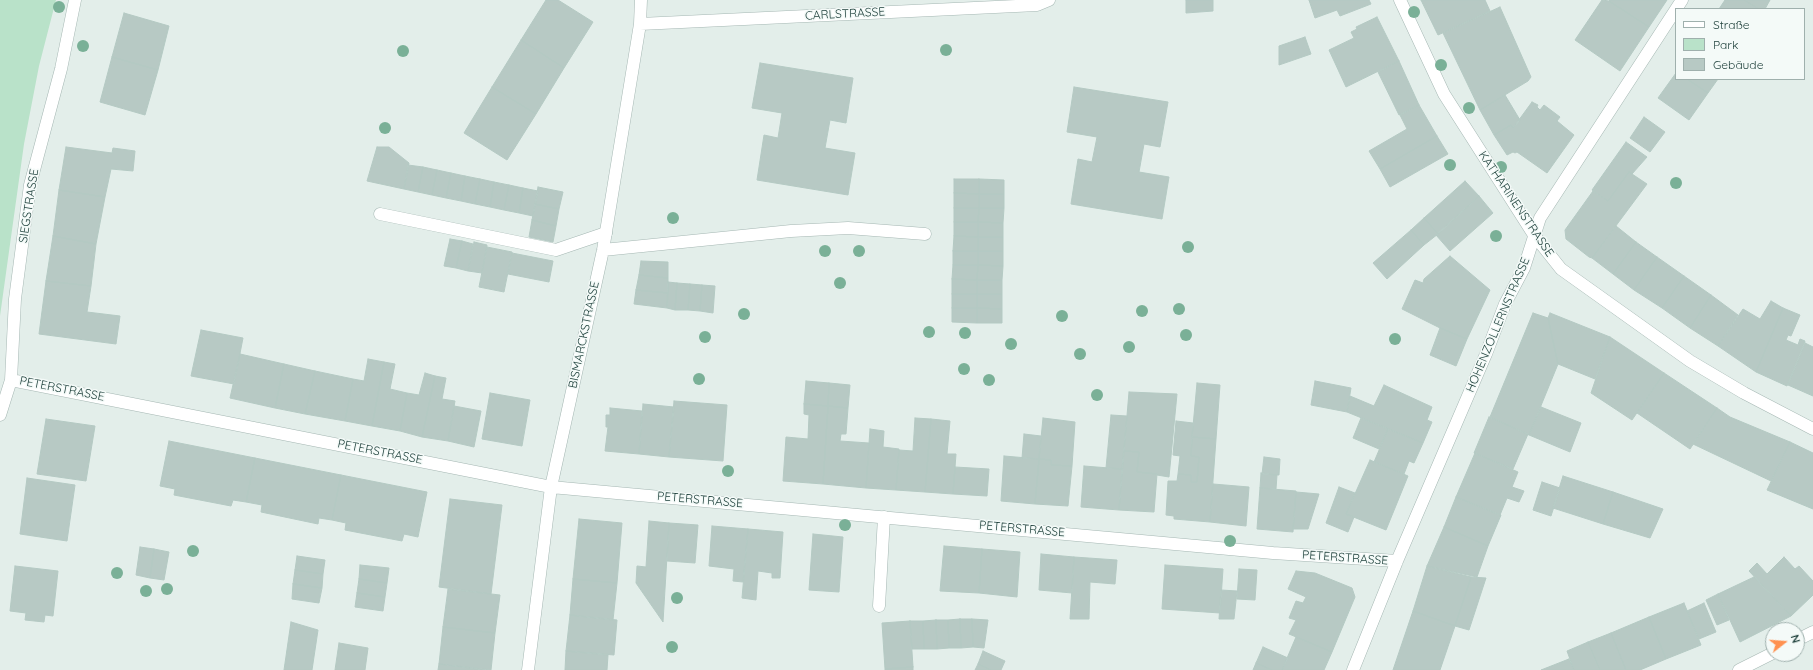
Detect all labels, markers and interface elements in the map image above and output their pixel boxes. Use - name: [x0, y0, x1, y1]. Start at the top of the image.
- street label: CARLSTRASSE: [805, 5, 885, 23]
- legend: [1675, 8, 1805, 80]
- text: Straße: [1713, 17, 1750, 32]
- text: Park: [1713, 37, 1738, 52]
- text: Gebäude: [1713, 57, 1763, 72]
- street label: KATHARINENSTRASSE: [1475, 148, 1557, 260]
- street label: SIEGSTRASSE: [16, 168, 42, 244]
- street label: HOHENZOLLERNSTRASSE: [1463, 255, 1533, 395]
- street label: BISMARCKSTRASSE: [566, 280, 602, 390]
- street label: PETERSTRASSE: [18, 374, 106, 404]
- street label: PETERSTRASSE: [336, 437, 424, 467]
- street label: PETERSTRASSE: [656, 489, 744, 511]
- street label: PETERSTRASSE: [978, 518, 1066, 540]
- street label: PETERSTRASSE: [1302, 548, 1388, 568]
- north arrow: [1765, 622, 1805, 662]
- text: N: [1788, 633, 1803, 645]

